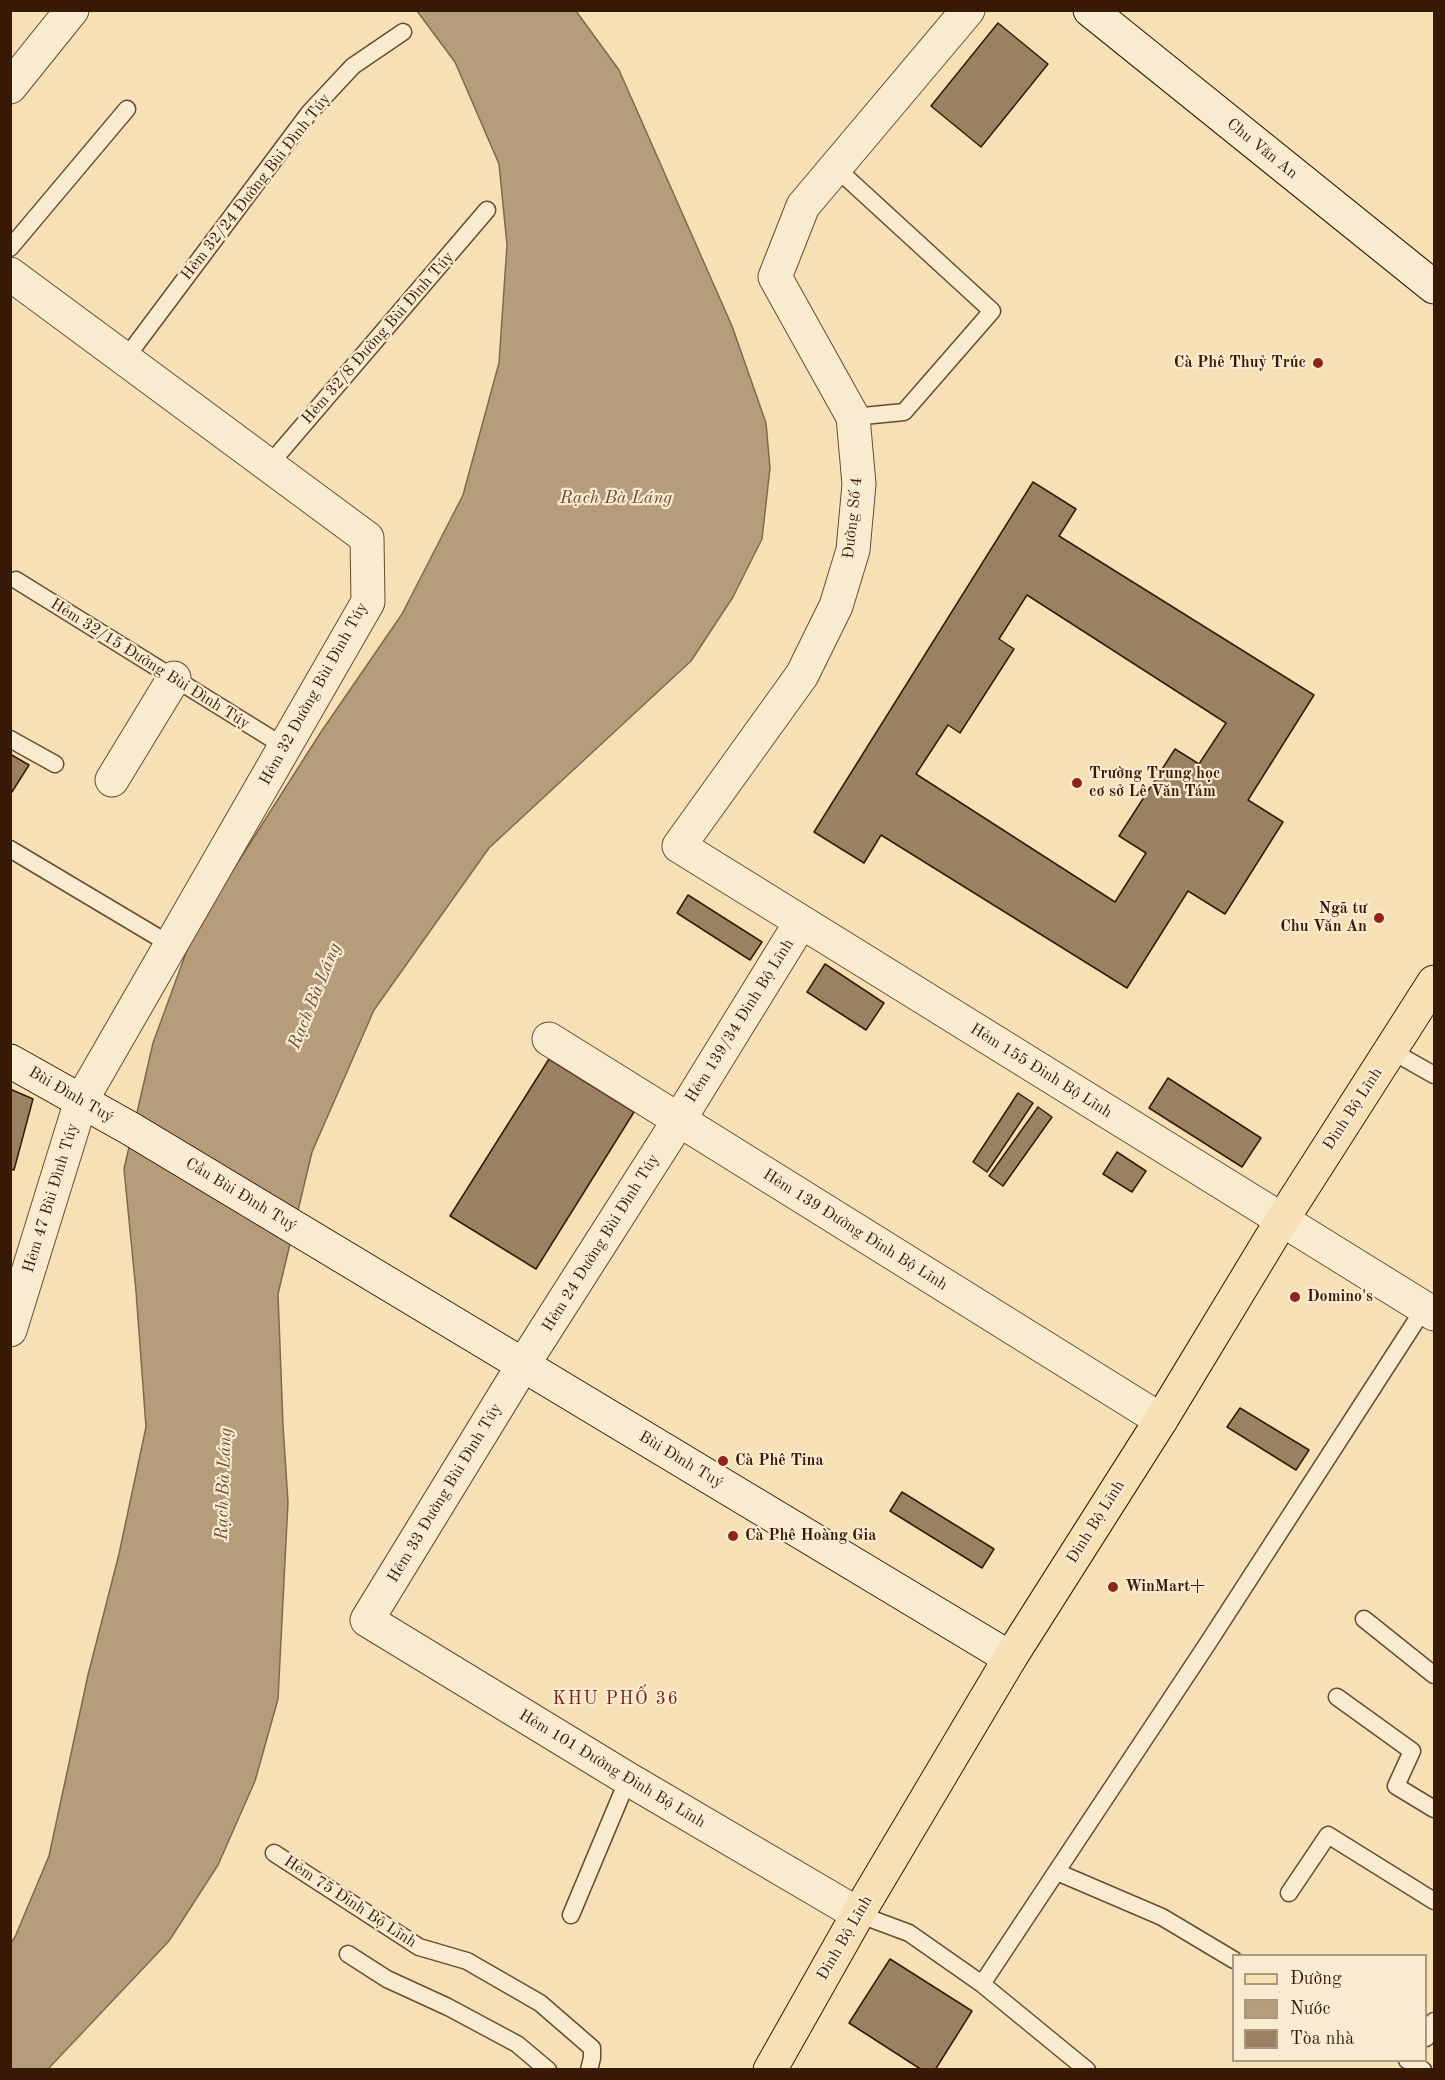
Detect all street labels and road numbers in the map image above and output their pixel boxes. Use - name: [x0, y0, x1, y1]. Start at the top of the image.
- street label: Hẻm 32/24 Đường Bùi Đình Túy: [177, 90, 335, 284]
- street label: Chu Văn An: [1223, 115, 1301, 183]
- street label: Hẻm 32/8 Đường Bùi Đình Túy: [298, 248, 458, 428]
- street label: Đường Số 4: [839, 476, 867, 560]
- street label: Hẻm 32/15 Đường Bùi Đình Túy: [47, 594, 253, 734]
- street label: Hẻm 32 Đường Bùi Đình Túy: [256, 599, 372, 789]
- street label: Hẻm 139/34 Đinh Bộ Lĩnh: [682, 936, 798, 1106]
- street label: Hẻm 155 Đinh Bộ Lĩnh: [966, 1019, 1116, 1123]
- street label: Bùi Đình Tuý: [25, 1063, 117, 1127]
- street label: Đinh Bộ Lĩnh: [1319, 1064, 1387, 1154]
- street label: Hẻm 47 Bùi Đình Túy: [19, 1121, 83, 1275]
- street label: Hẻm 24 Đường Bùi Đình Túy: [538, 1151, 664, 1335]
- street label: Cầu Bùi Đình Tuý: [182, 1154, 300, 1236]
- street label: Hẻm 139 Đường Đinh Bộ Lĩnh: [759, 1165, 951, 1295]
- street label: Hẻm 33 Đường Bùi Đình Túy: [384, 1400, 506, 1586]
- street label: Bùi Đình Tuý: [635, 1427, 727, 1493]
- street label: Đinh Bộ Lĩnh: [1063, 1477, 1129, 1567]
- street label: Hẻm 101 Đường Đinh Bộ Lĩnh: [515, 1706, 709, 1832]
- street label: Hẻm 75 Đinh Bộ Lĩnh: [280, 1852, 420, 1952]
- street label: Đinh Bộ Lĩnh: [813, 1892, 877, 1984]

